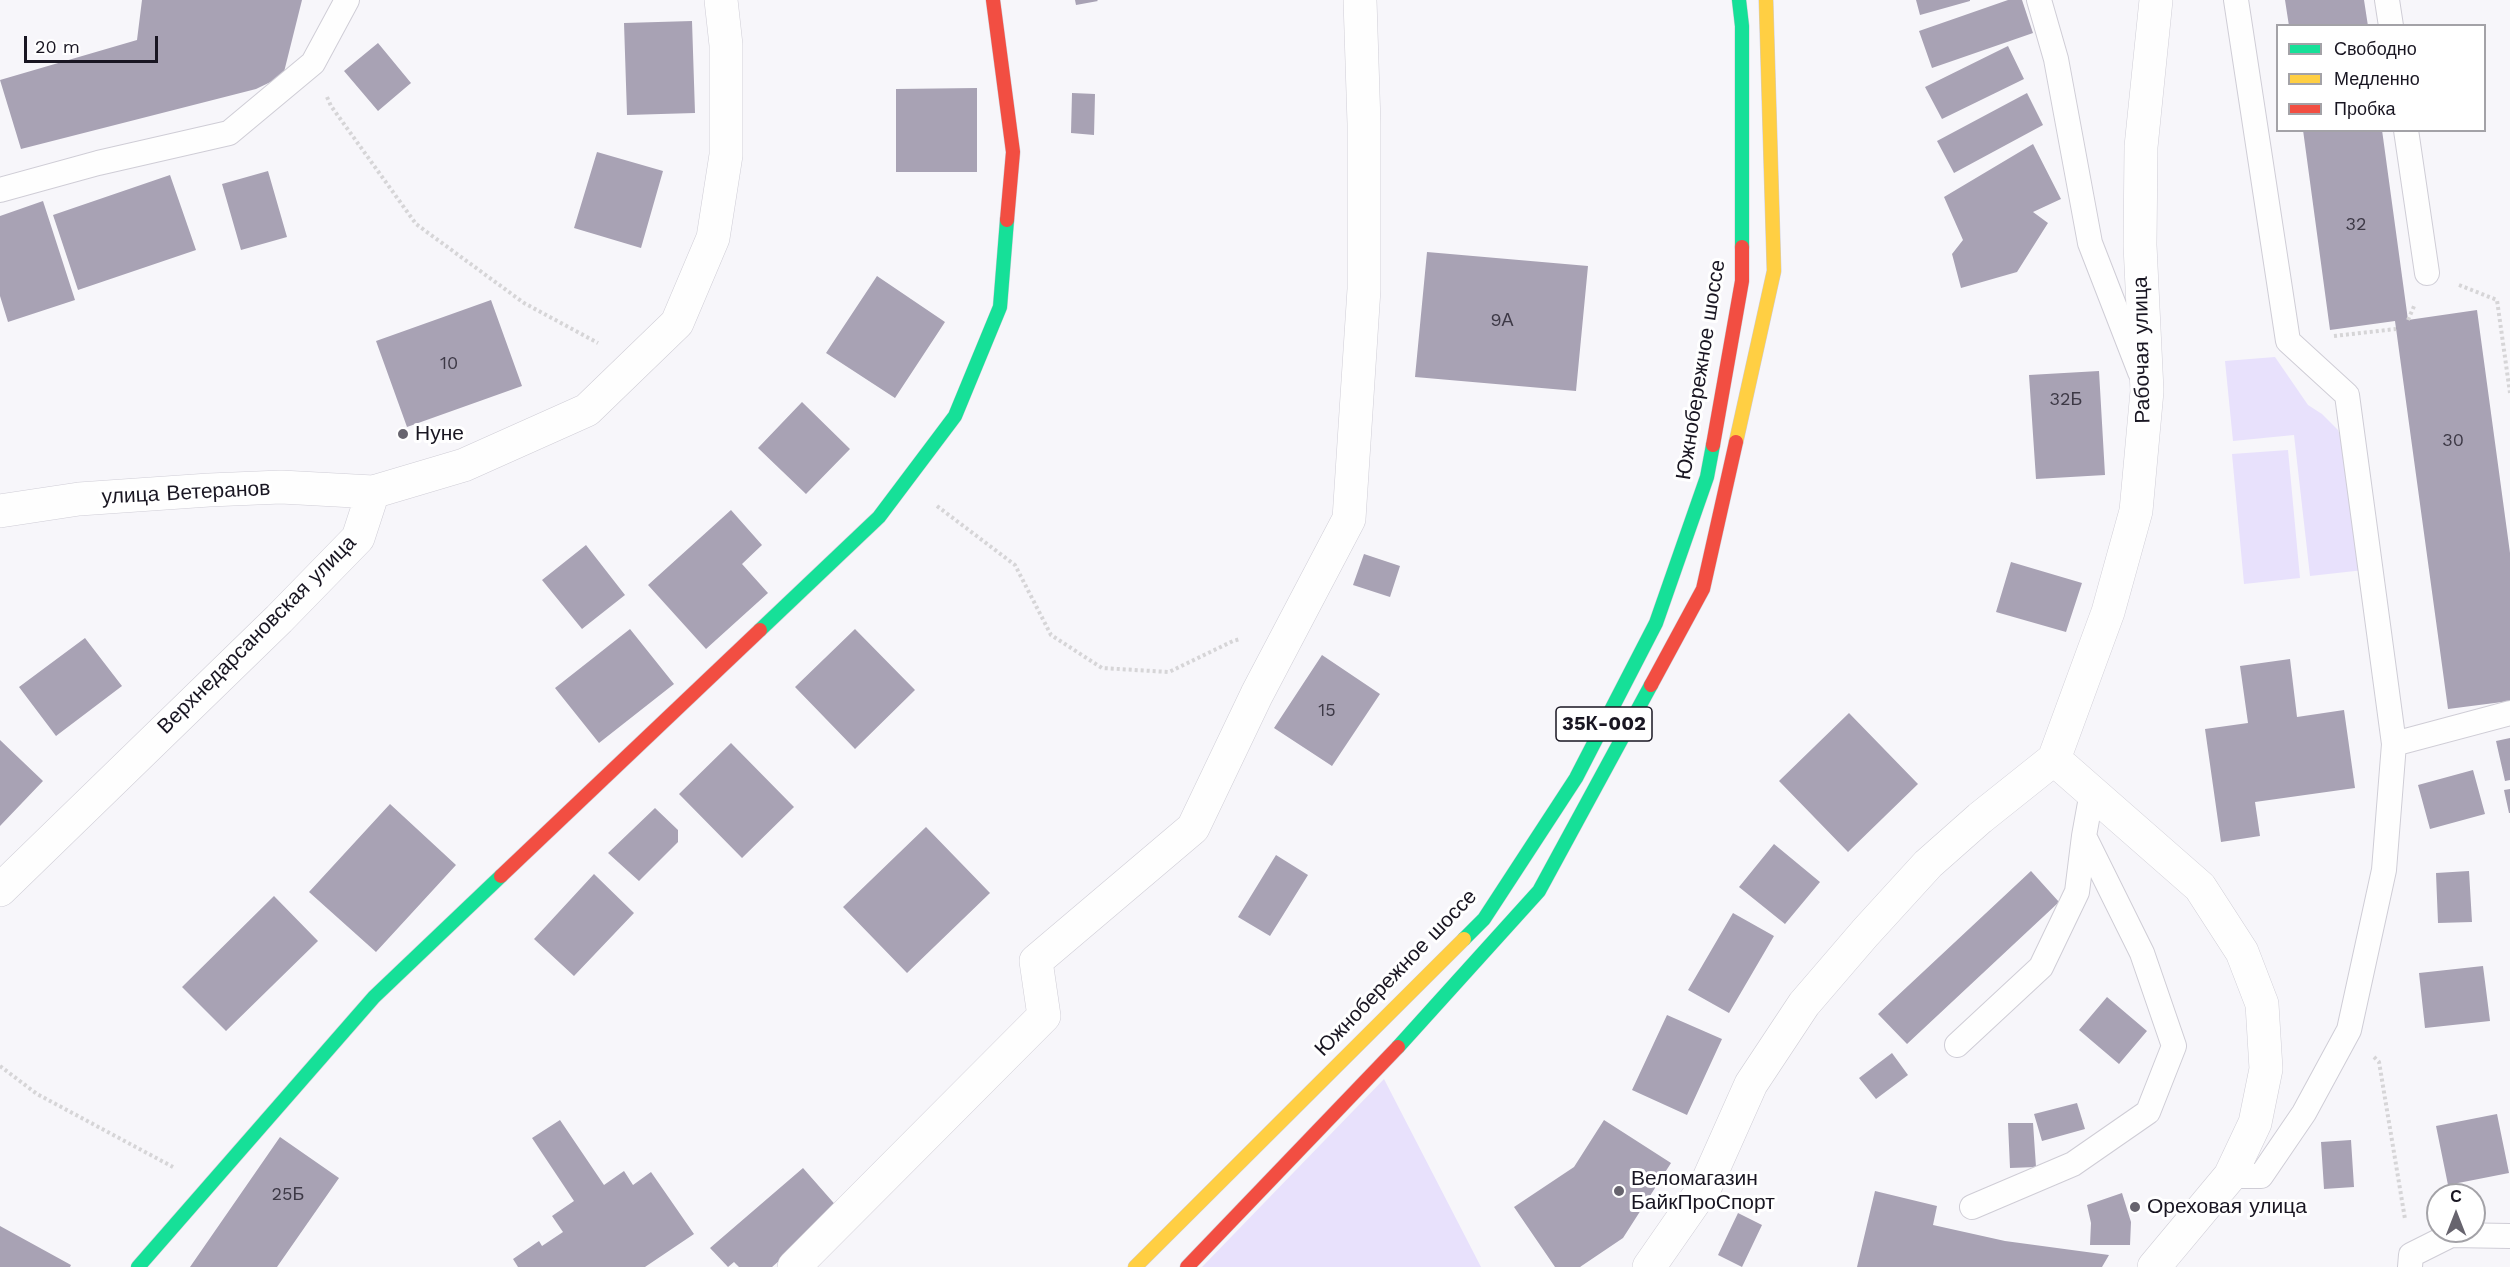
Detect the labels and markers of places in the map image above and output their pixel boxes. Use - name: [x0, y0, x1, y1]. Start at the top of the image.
- place label: Нуне: [415, 421, 464, 447]
- marker: Нуне: [396, 427, 410, 441]
- place label: Веломагазин БайкПроСпорт: [1631, 1166, 1775, 1216]
- marker: Веломагазин БайкПроСпорт: [1612, 1184, 1626, 1198]
- place label: Ореховая улица: [2147, 1194, 2307, 1220]
- marker: Ореховая улица: [2128, 1200, 2142, 1214]

